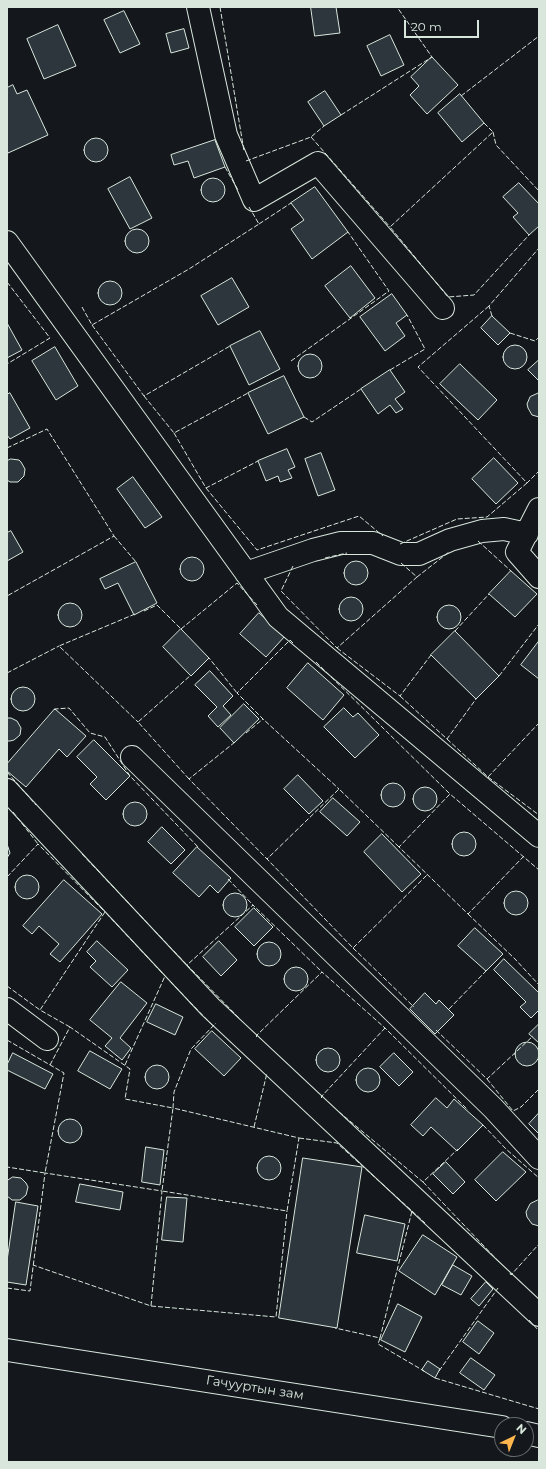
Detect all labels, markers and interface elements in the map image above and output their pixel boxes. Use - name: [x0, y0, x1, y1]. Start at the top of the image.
- scale bar: [406, 12, 481, 38]
- text: 20 m: [411, 19, 442, 34]
- street label: Гачууртын зам: [205, 1373, 305, 1403]
- north arrow: [494, 1417, 534, 1457]
- text: N: [513, 1421, 530, 1437]

